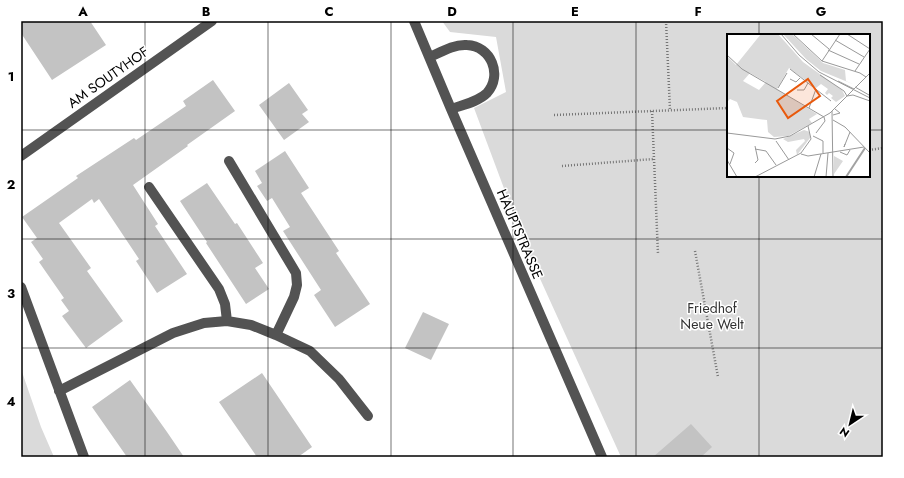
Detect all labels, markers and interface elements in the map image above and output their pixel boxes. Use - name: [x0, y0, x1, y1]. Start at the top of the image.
- text: A: [77, 2, 88, 21]
- text: B: [202, 2, 211, 21]
- text: C: [324, 2, 334, 21]
- text: D: [447, 2, 457, 21]
- text: E: [571, 2, 579, 21]
- text: F: [694, 2, 702, 21]
- text: G: [816, 2, 827, 21]
- inset map: [727, 34, 870, 177]
- street label: AM SOUTYHOF: [63, 42, 153, 112]
- text: 1: [8, 67, 14, 86]
- text: 2: [7, 175, 15, 194]
- street label: HAUPTSTRASSE: [492, 186, 548, 282]
- text: 3: [7, 284, 15, 303]
- park label: Friedhof Neue Welt: [680, 298, 744, 334]
- text: 4: [6, 392, 16, 411]
- north arrow: [830, 404, 870, 444]
- text: N: [836, 423, 852, 441]

